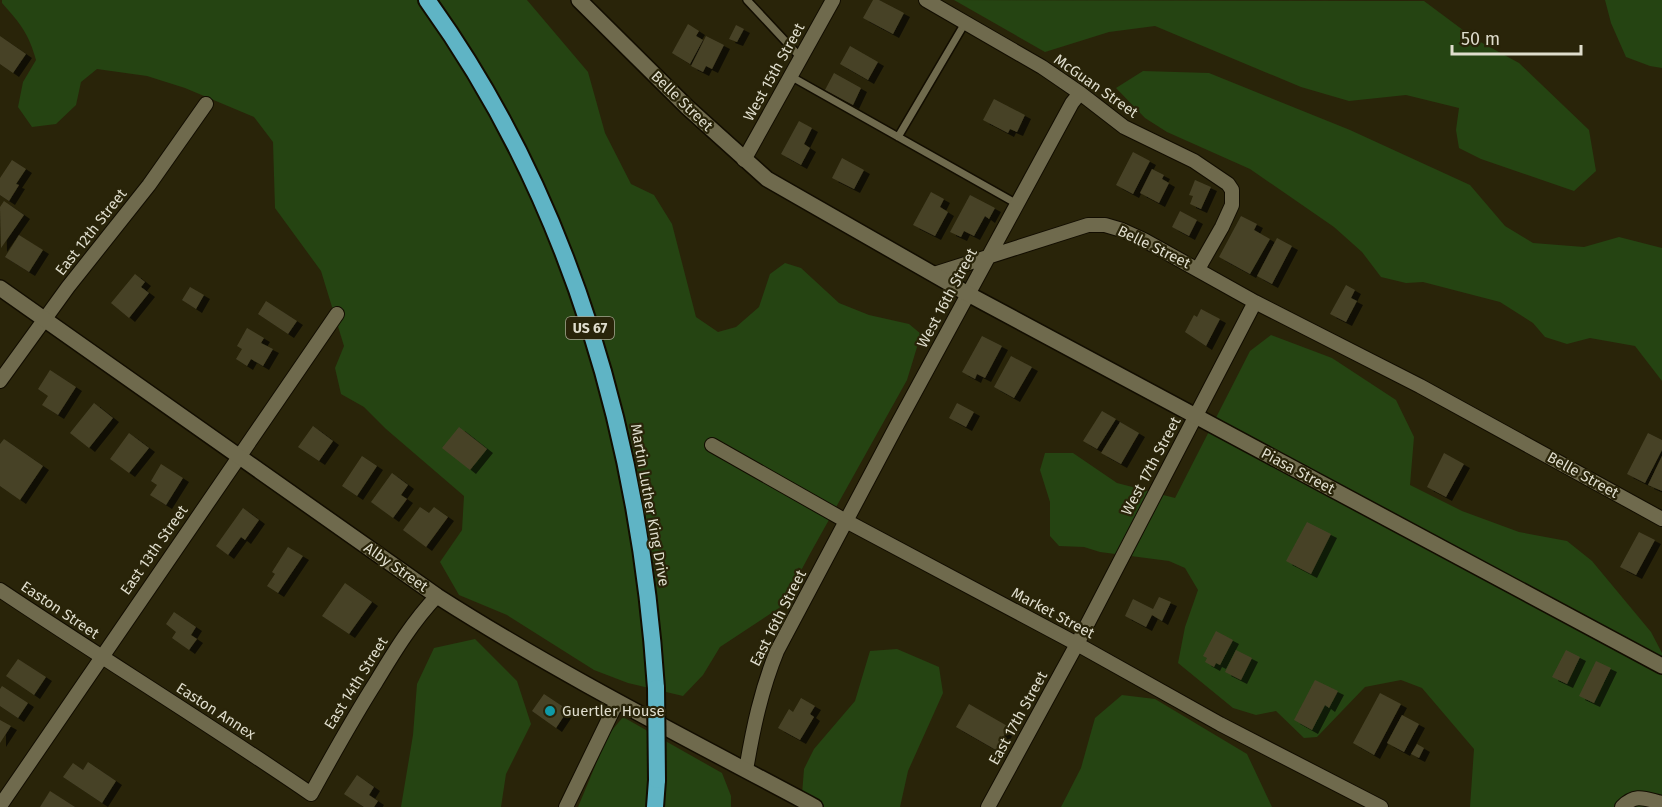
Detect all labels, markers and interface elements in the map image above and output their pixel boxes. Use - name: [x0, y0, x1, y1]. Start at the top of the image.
- scale bar: [1452, 18, 1581, 56]
- street label: West 15th Street: [740, 19, 809, 124]
- text: 50 m: [1461, 28, 1500, 50]
- street label: McGuan Street: [1050, 50, 1142, 122]
- street label: Belle Street: [647, 67, 717, 135]
- street label: East 12th Street: [52, 185, 131, 279]
- street label: Belle Street: [1115, 222, 1194, 273]
- street label: West 16th Street: [913, 245, 981, 351]
- road number: US 67: [566, 317, 614, 339]
- street label: West 17th Street: [1118, 413, 1185, 518]
- street label: Martin Luther King Drive: [627, 422, 673, 588]
- street label: Piasa Street: [1258, 444, 1338, 498]
- street label: Belle Street: [1544, 448, 1622, 502]
- street label: East 13th Street: [116, 501, 192, 598]
- street label: Alby Street: [361, 538, 432, 596]
- street label: East 16th Street: [746, 566, 810, 669]
- street label: Easton Street: [18, 577, 103, 643]
- street label: Market Street: [1008, 584, 1098, 643]
- street label: East 14th Street: [320, 633, 392, 733]
- street label: East 17th Street: [985, 668, 1051, 768]
- street label: Easton Annex: [173, 679, 260, 744]
- place label: Guertler House: [562, 702, 665, 720]
- marker: Guertler House: [543, 704, 557, 718]

